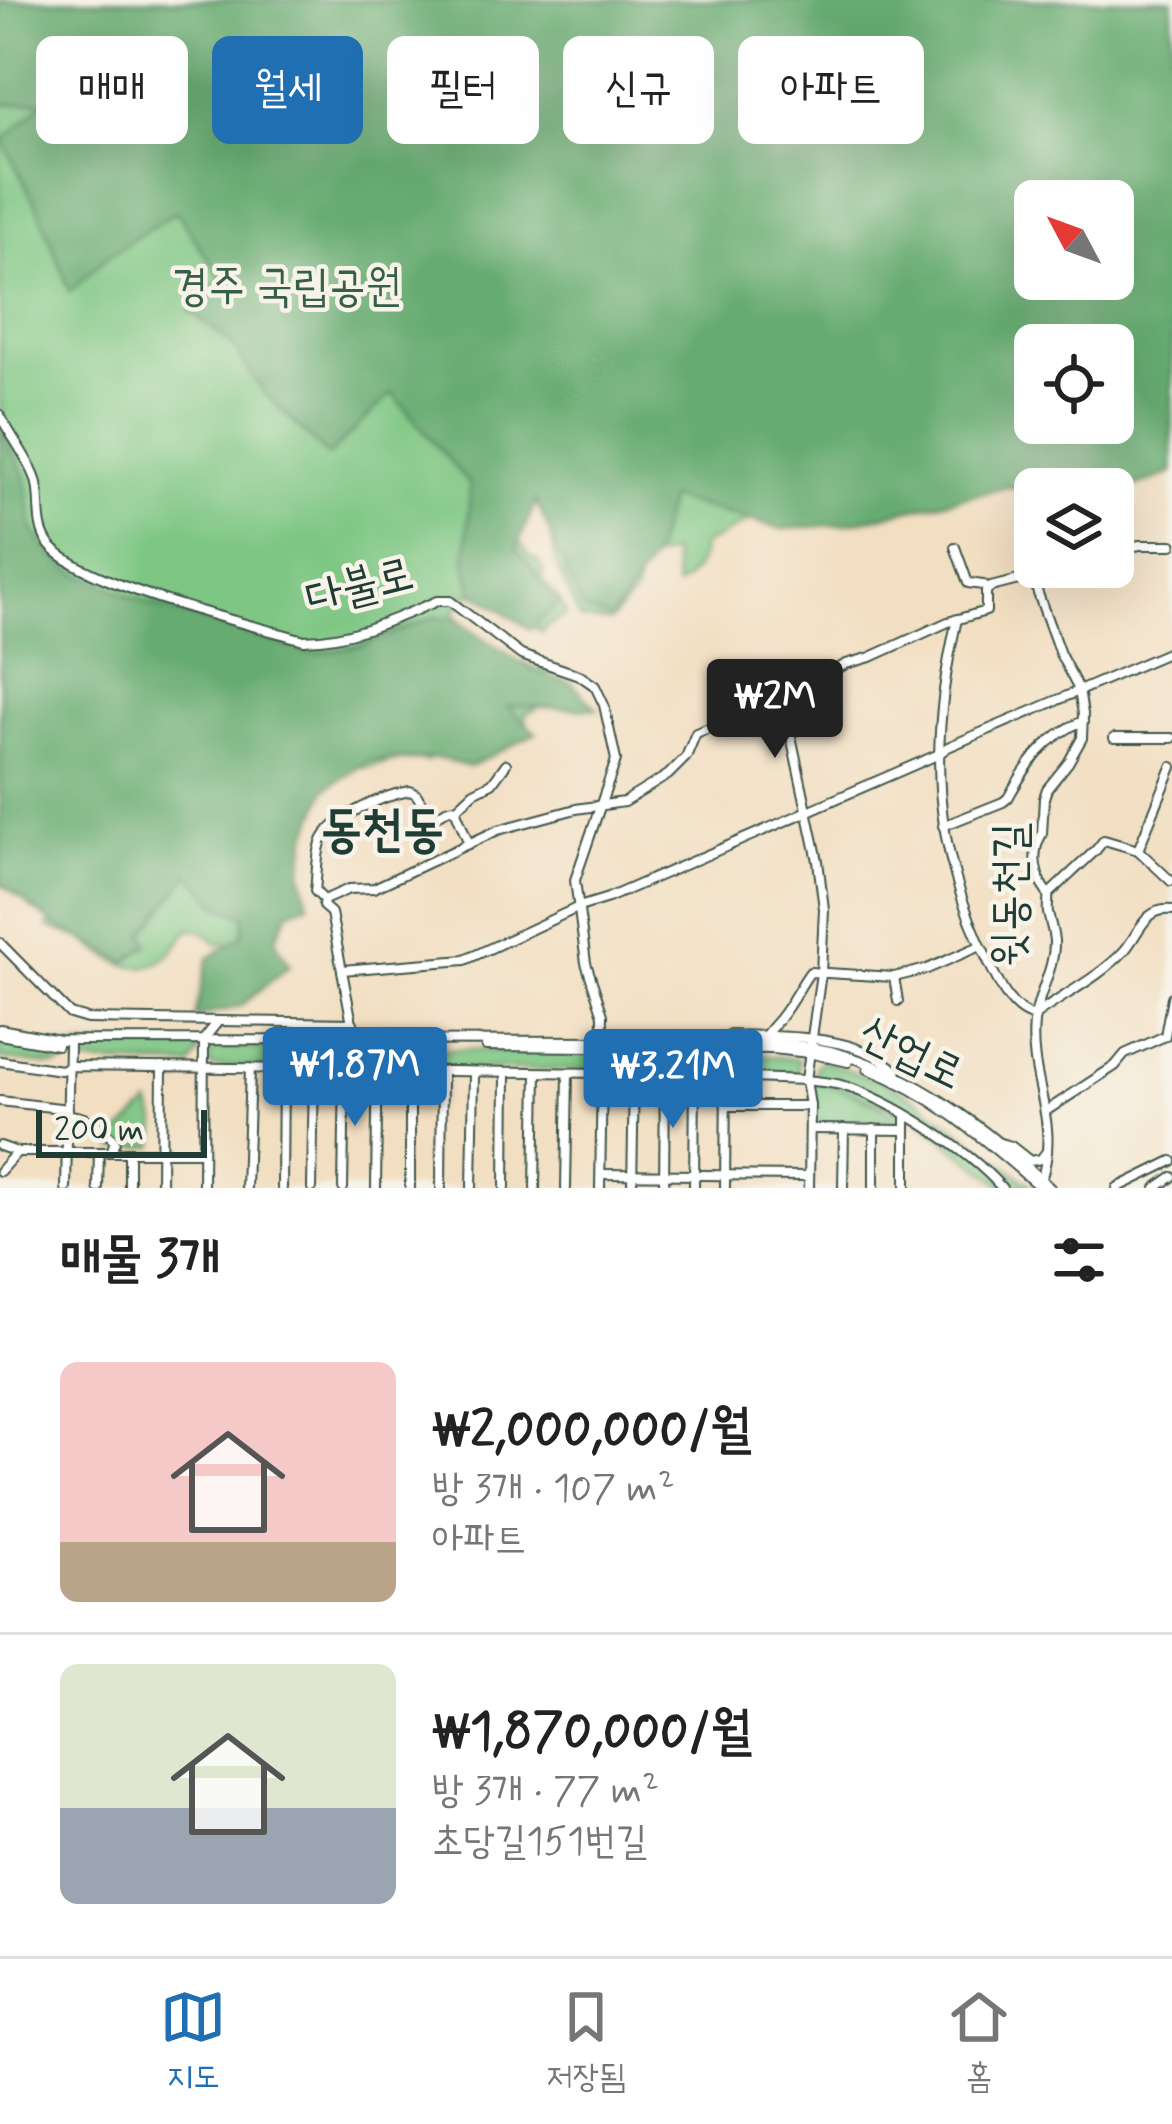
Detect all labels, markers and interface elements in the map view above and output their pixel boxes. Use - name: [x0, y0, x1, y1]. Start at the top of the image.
- chip: 매매: [36, 36, 188, 144]
- chip: 월세: [212, 36, 363, 144]
- chip: 필터: [387, 36, 539, 144]
- chip: 신규: [563, 36, 714, 144]
- chip: 아파트: [738, 36, 924, 144]
- north arrow: [1014, 180, 1134, 300]
- map controls: [1014, 180, 1134, 588]
- park label: 경주 국립공원: [172, 258, 402, 317]
- button: locate: [1014, 324, 1134, 444]
- button: layers: [1014, 468, 1134, 588]
- street label: 다불로: [300, 545, 420, 629]
- pin: ₩2M: [717, 659, 833, 761]
- text: ₩2M: [734, 672, 816, 723]
- district label: 동천동: [320, 798, 444, 864]
- street label: 윗동천길: [982, 823, 1041, 967]
- street label: 산업로: [849, 1004, 973, 1104]
- pin: ₩1.87M: [257, 1027, 453, 1129]
- pin: ₩3.21M: [575, 1029, 771, 1131]
- text: ₩1.87M: [290, 1040, 420, 1091]
- text: ₩3.21M: [611, 1042, 735, 1093]
- scale bar: [36, 1104, 207, 1157]
- text: 200 m: [54, 1109, 144, 1153]
- text: 매물 3개: [60, 1227, 220, 1293]
- icon: filters: [1046, 1227, 1112, 1293]
- text: ₩2,000,000/월: [432, 1398, 751, 1464]
- icon: home: [156, 1410, 300, 1554]
- text: 방 3개 · 107 m²: [432, 1464, 675, 1515]
- text: 아파트: [432, 1515, 526, 1566]
- text: ₩1,870,000/월: [432, 1700, 752, 1766]
- icon: home: [156, 1712, 300, 1856]
- text: 방 3개 · 77 m²: [432, 1766, 659, 1817]
- text: 초당길151번길: [432, 1817, 647, 1868]
- tab: 지도: [160, 1984, 226, 2100]
- tab: 저장됨: [546, 1984, 626, 2100]
- tab: 홈: [946, 1984, 1012, 2100]

